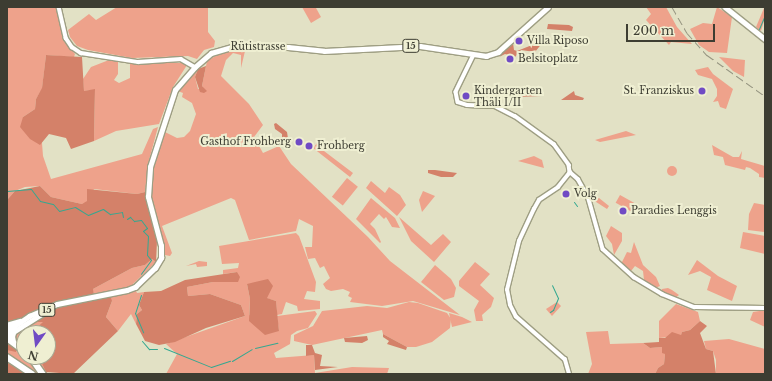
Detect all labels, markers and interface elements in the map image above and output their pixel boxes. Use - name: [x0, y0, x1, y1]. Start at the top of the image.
- scale bar: [628, 16, 717, 42]
- text: 200 m: [633, 23, 674, 38]
- place label: Villa Riposo: [527, 35, 589, 47]
- marker: Villa Riposo: [514, 36, 524, 46]
- road number: 15: [402, 39, 420, 53]
- street label: Rütistrasse: [230, 41, 286, 53]
- place label: Belsitoplatz: [518, 53, 578, 65]
- marker: Belsitoplatz: [505, 54, 515, 64]
- place label: Kindergarten Thäli I/II: [474, 84, 542, 108]
- place label: St. Franziskus: [624, 85, 694, 97]
- marker: St. Franziskus: [697, 86, 707, 96]
- marker: Kindergarten Thäli I/II: [461, 91, 471, 101]
- place label: Gasthof Frohberg: [200, 136, 291, 148]
- marker: Gasthof Frohberg: [294, 137, 304, 147]
- place label: Frohberg: [317, 140, 365, 152]
- marker: Frohberg: [304, 141, 314, 151]
- place label: Volg: [574, 188, 597, 200]
- marker: Volg: [561, 189, 571, 199]
- place label: Paradies Lenggis: [631, 205, 717, 217]
- marker: Paradies Lenggis: [618, 206, 628, 216]
- road number: 15: [38, 303, 56, 317]
- north arrow: [16, 325, 56, 365]
- text: N: [27, 348, 40, 364]

